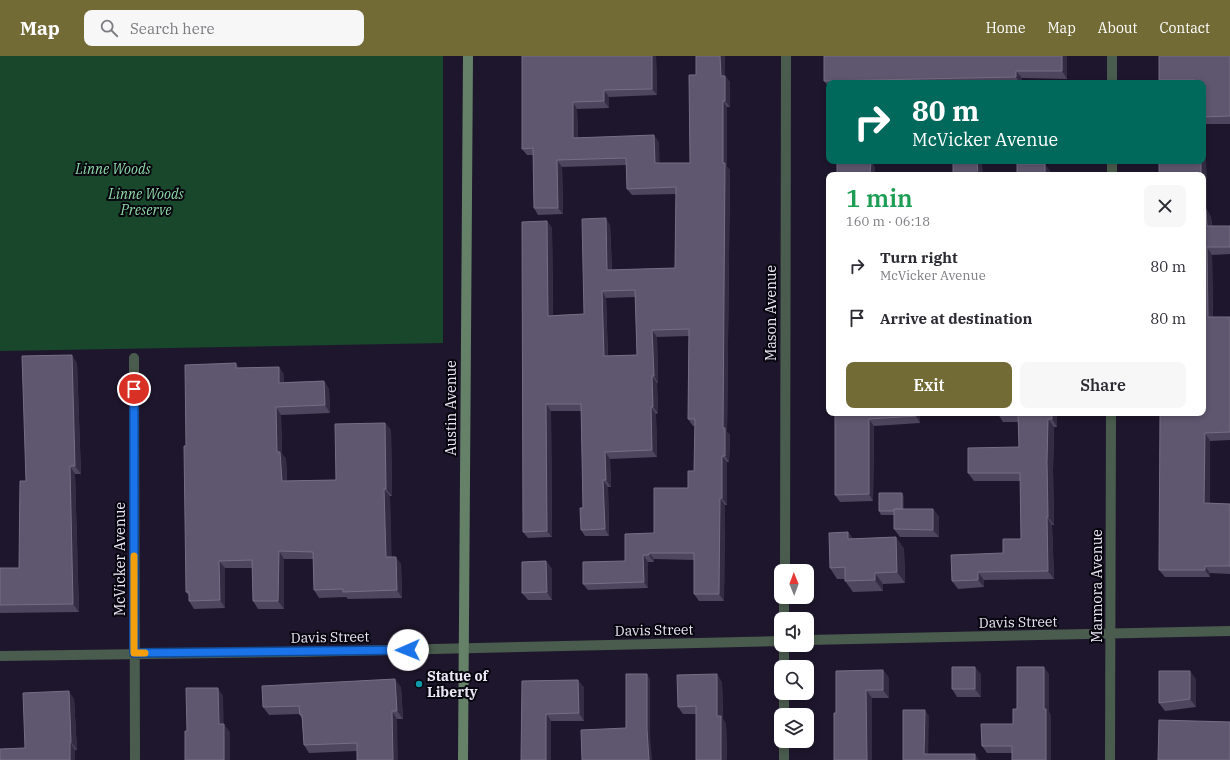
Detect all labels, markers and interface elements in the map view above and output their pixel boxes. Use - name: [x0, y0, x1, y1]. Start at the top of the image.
- search box: [84, 10, 364, 46]
- text: Map: [20, 16, 60, 40]
- icon: search: [98, 17, 120, 39]
- text: Search here: [130, 19, 214, 38]
- text: Home: [986, 19, 1025, 37]
- text: Map: [1047, 19, 1076, 37]
- text: About: [1098, 19, 1137, 37]
- text: Contact: [1159, 19, 1210, 37]
- text: 80 m: [912, 92, 979, 129]
- icon: right: [846, 96, 898, 148]
- text: McVicker Avenue: [912, 128, 1058, 151]
- park label: Linne Woods: [74, 160, 152, 178]
- text: 1 min: [846, 182, 913, 214]
- park label: Linne Woods Preserve: [107, 185, 185, 219]
- button: close: [1144, 185, 1186, 227]
- text: 160 m · 06:18: [846, 213, 930, 230]
- text: Turn right: [880, 248, 958, 267]
- icon: right: [846, 255, 868, 277]
- text: 80 m: [1150, 257, 1186, 276]
- street label: Mason Avenue: [762, 265, 780, 361]
- text: McVicker Avenue: [880, 267, 986, 284]
- icon: arrive: [846, 307, 868, 329]
- text: Arrive at destination: [880, 309, 1032, 328]
- text: 80 m: [1150, 309, 1186, 328]
- street label: Austin Avenue: [442, 360, 460, 456]
- button: Exit: [846, 362, 1012, 408]
- button: Share: [1020, 362, 1186, 408]
- pin: [117, 372, 151, 406]
- icon: arrive: [123, 378, 145, 400]
- street label: McVicker Avenue: [111, 502, 129, 616]
- street label: Marmora Avenue: [1088, 529, 1106, 643]
- north arrow: [774, 564, 814, 604]
- map controls: [774, 564, 814, 748]
- button: sound: [774, 612, 814, 652]
- street label: Davis Street: [979, 612, 1058, 632]
- street label: Davis Street: [615, 620, 694, 640]
- street label: Davis Street: [291, 627, 370, 647]
- position arrow: [387, 629, 429, 671]
- button: search: [774, 660, 814, 700]
- place label: Statue of Liberty: [427, 667, 490, 701]
- marker: Statue of Liberty: [414, 679, 424, 689]
- button: layers: [774, 708, 814, 748]

